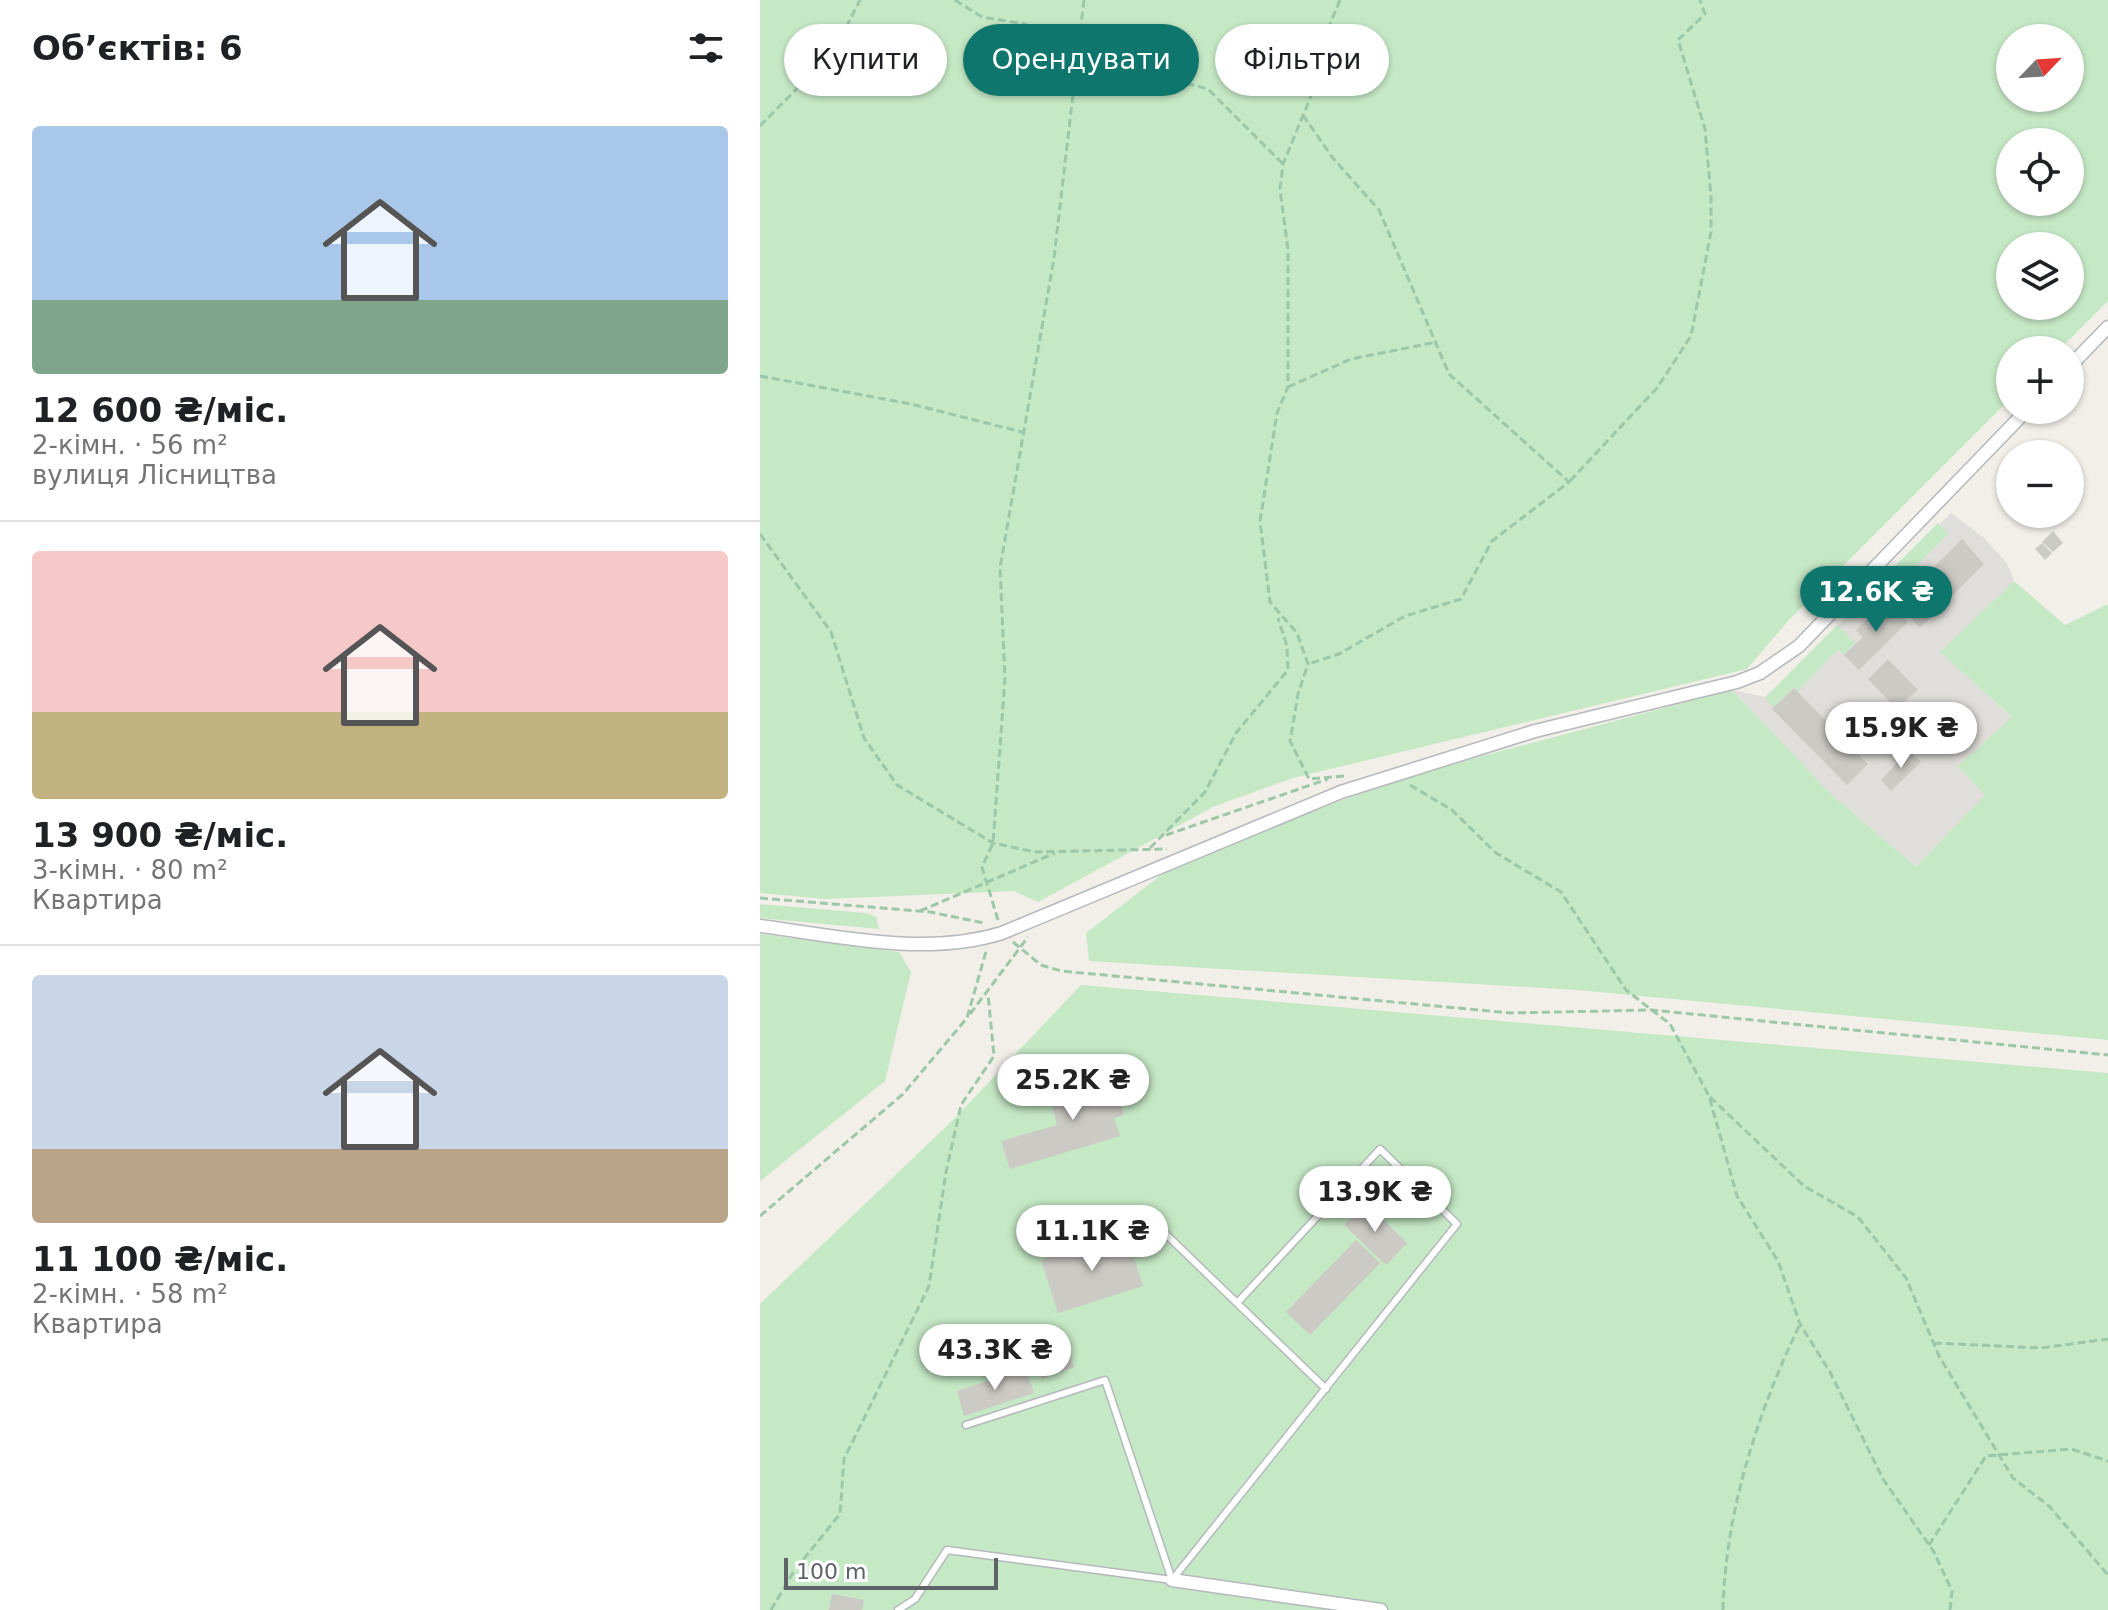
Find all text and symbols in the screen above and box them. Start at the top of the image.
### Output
chip: Купити [784,24,947,96]
chip: Орендувати [963,24,1199,96]
chip: Фільтри [1215,24,1389,96]
north arrow [1996,24,2084,112]
map controls [1996,24,2084,528]
icon: filters [684,26,728,70]
text: Об’єктів: 6 [32,28,243,68]
button: locate [1996,128,2084,216]
icon: home [308,178,452,322]
button: layers [1996,232,2084,320]
button: + [1996,336,2084,424]
text: 12 600 ₴/міс. [32,390,288,430]
text: 2-кімн. · 56 m² [32,430,228,460]
button: − [1996,440,2084,528]
text: вулиця Лісництва [32,460,277,490]
pin: 12.6K ₴ [1802,566,1950,634]
text: 12.6K ₴ [1818,577,1934,607]
icon: home [308,603,452,747]
pin: 15.9K ₴ [1827,702,1975,770]
text: 15.9K ₴ [1843,713,1959,743]
text: 13 900 ₴/міс. [32,815,288,855]
text: 3-кімн. · 80 m² [32,855,228,885]
text: Квартира [32,885,163,915]
icon: home [308,1027,452,1171]
pin: 25.2K ₴ [999,1054,1147,1122]
text: 25.2K ₴ [1015,1065,1131,1095]
pin: 13.9K ₴ [1301,1166,1449,1234]
text: 13.9K ₴ [1317,1177,1433,1207]
pin: 11.1K ₴ [1018,1205,1166,1273]
text: 11.1K ₴ [1034,1216,1150,1246]
text: 11 100 ₴/міс. [32,1239,288,1279]
text: 2-кімн. · 58 m² [32,1279,228,1309]
text: Квартира [32,1309,163,1339]
pin: 43.3K ₴ [921,1324,1069,1392]
text: 43.3K ₴ [937,1335,1053,1365]
scale bar [784,1554,998,1590]
text: 100 m [796,1559,866,1584]

